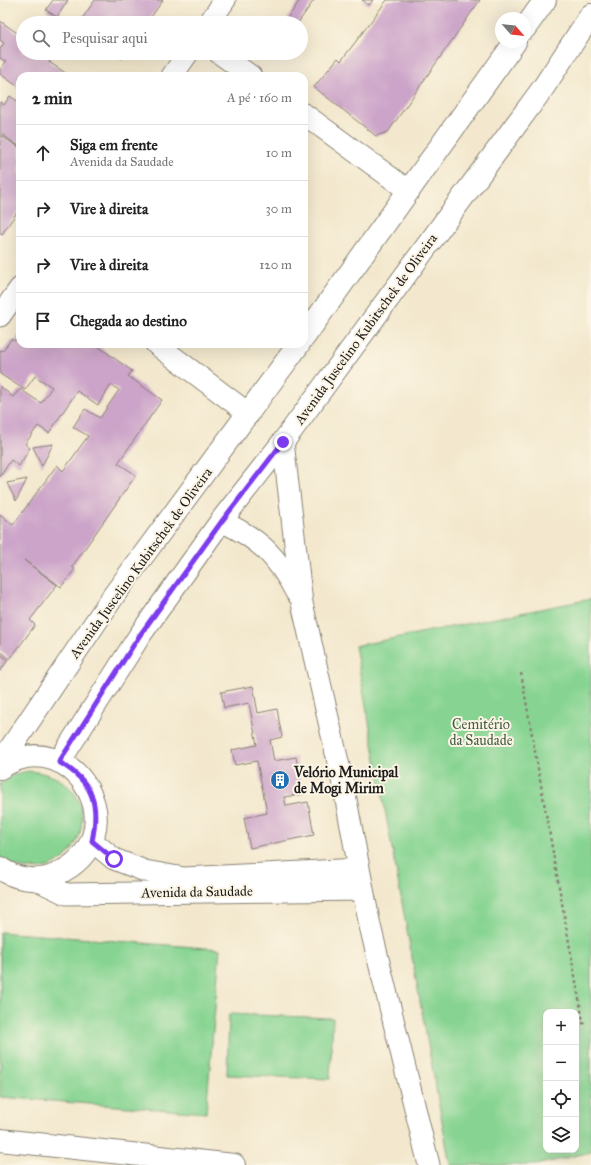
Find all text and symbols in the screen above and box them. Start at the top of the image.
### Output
north arrow [495,12,531,48]
search box [16,16,308,60]
icon: search [30,27,52,49]
text: Pesquisar aqui [62,29,148,47]
text: 2 min [32,88,72,109]
text: A pé · 160 m [227,90,292,106]
text: Siga em frente [70,136,158,154]
icon: ahead [32,142,54,164]
text: 10 m [266,145,292,161]
text: Avenida da Saudade [70,154,174,170]
icon: right [32,198,54,220]
text: Vire à direita [70,200,148,218]
text: 30 m [266,201,292,217]
street label: Avenida Juscelino Kubitschek de Oliveira [290,230,442,429]
icon: right [32,254,54,276]
text: Vire à direita [70,256,148,274]
text: 120 m [259,257,292,273]
icon: arrive [32,310,54,332]
text: Chegada ao destino [70,312,187,330]
route end [274,433,292,451]
street label: Avenida Juscelino Kubitschek de Oliveira [65,464,217,663]
park label: Cemitério da Saudade [449,716,513,749]
place label: Velório Municipal de Mogi Mirim [293,764,399,798]
building icon: Velório Municipal de Mogi Mirim [269,769,291,791]
route start [105,850,123,868]
street label: Avenida da Saudade [140,883,253,901]
map controls [543,1009,579,1153]
button: + [543,1009,579,1045]
button: − [543,1045,579,1081]
button: locate [543,1081,579,1117]
button: layers [543,1117,579,1153]

